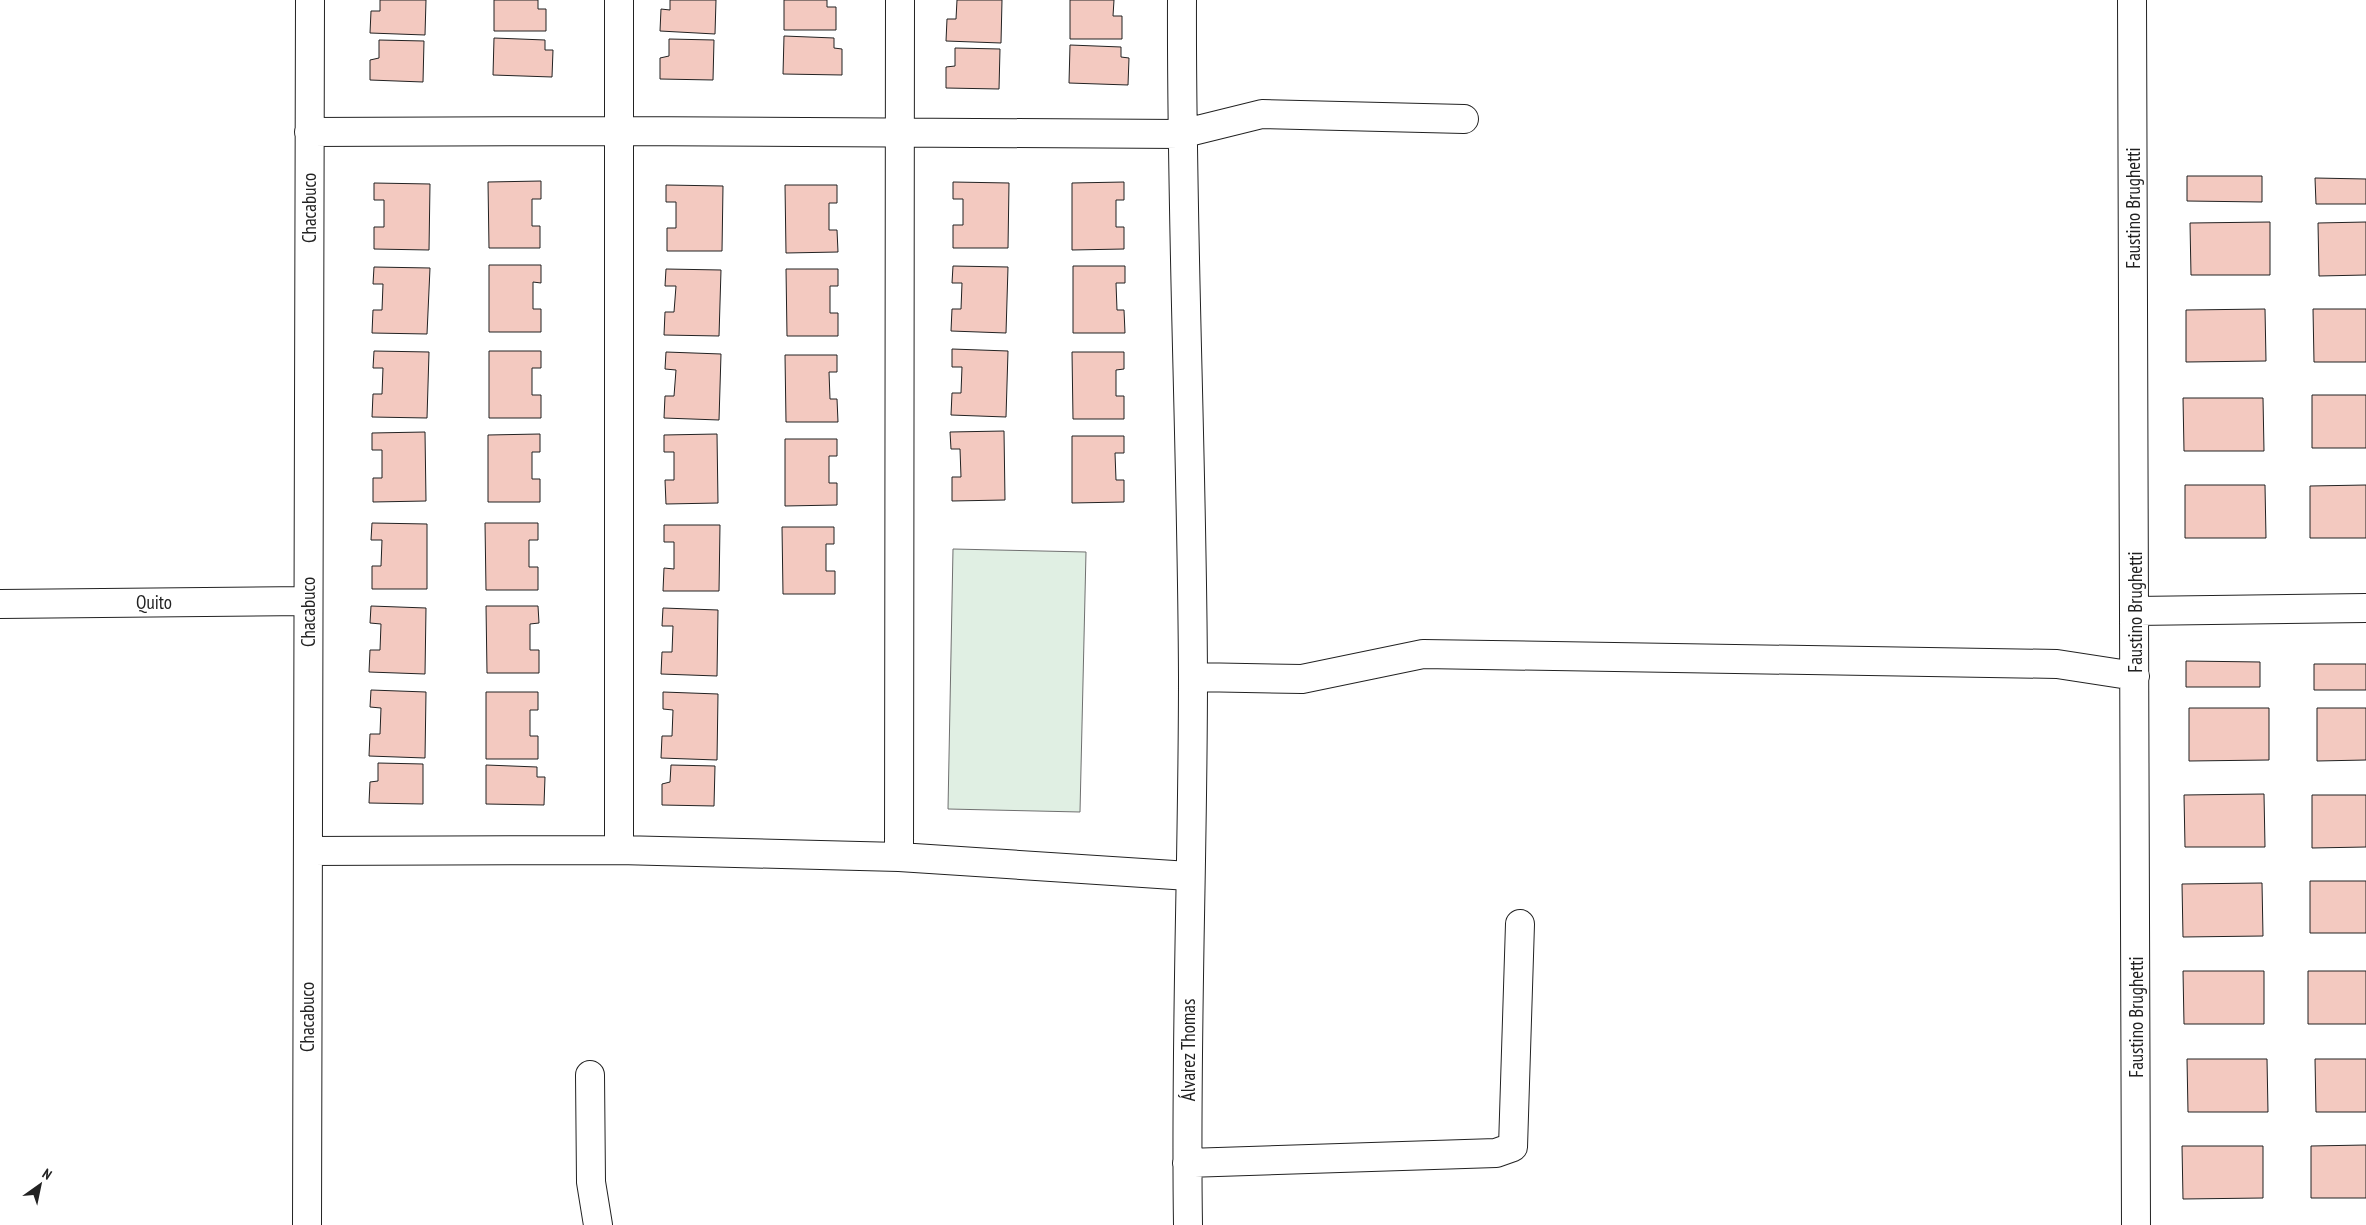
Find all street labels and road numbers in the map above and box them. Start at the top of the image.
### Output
street label: Faustino Brughetti [2121,147,2145,269]
street label: Chacabuco [297,173,321,243]
street label: Faustino Brughetti [2123,551,2147,673]
street label: Chacabuco [296,577,320,647]
street label: Quito [136,590,172,614]
street label: Faustino Brughetti [2124,956,2148,1078]
street label: Chacabuco [295,982,319,1052]
street label: Álvarez Thomas [1176,999,1200,1101]

